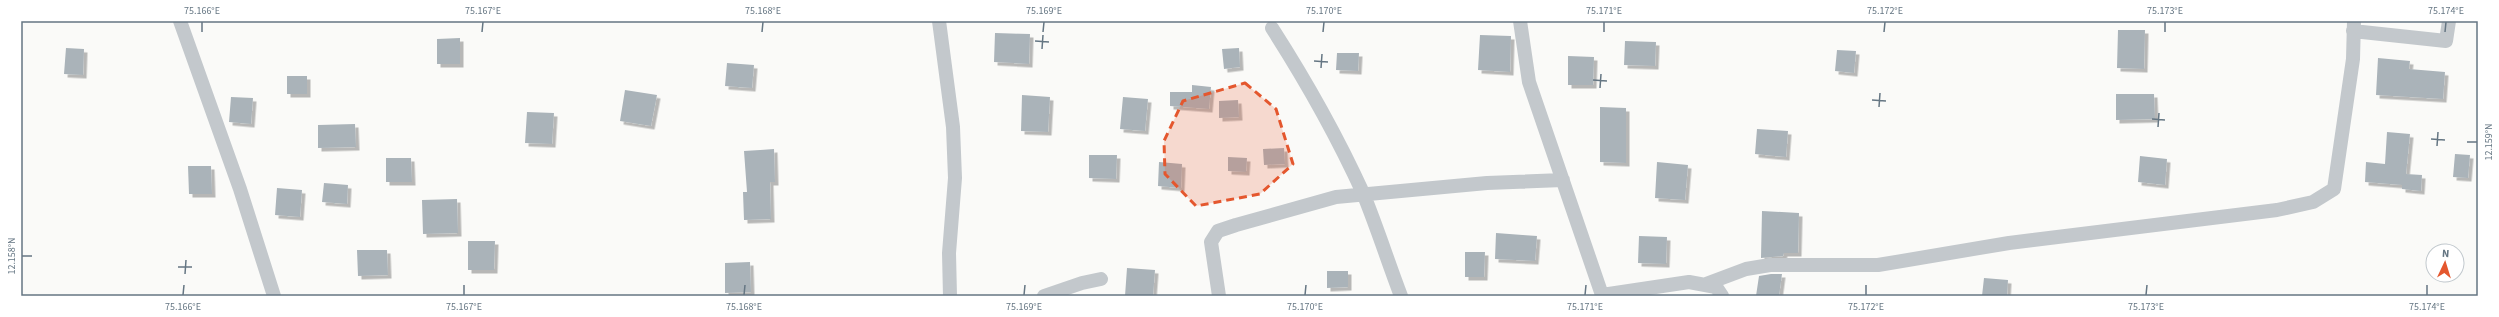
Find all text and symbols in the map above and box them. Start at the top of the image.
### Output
text: 75.166°E [184,4,220,18]
text: 75.167°E [465,4,501,18]
text: 75.168°E [745,4,781,18]
text: 75.169°E [1026,4,1062,18]
text: 75.170°E [1306,4,1342,18]
text: 75.171°E [1586,4,1622,18]
text: 75.172°E [1867,4,1903,18]
text: 75.173°E [2147,4,2183,18]
text: 75.174°E [2428,4,2464,18]
text: 12.159°N [2482,123,2496,161]
text: 12.158°N [5,237,19,275]
north arrow [2425,243,2465,283]
text: N [2441,246,2450,261]
text: 75.166°E [165,300,201,314]
text: 75.167°E [446,300,482,314]
text: 75.168°E [726,300,762,314]
text: 75.169°E [1006,300,1042,314]
text: 75.170°E [1287,300,1323,314]
text: 75.171°E [1567,300,1603,314]
text: 75.172°E [1848,300,1884,314]
text: 75.173°E [2128,300,2164,314]
text: 75.174°E [2409,300,2445,314]

